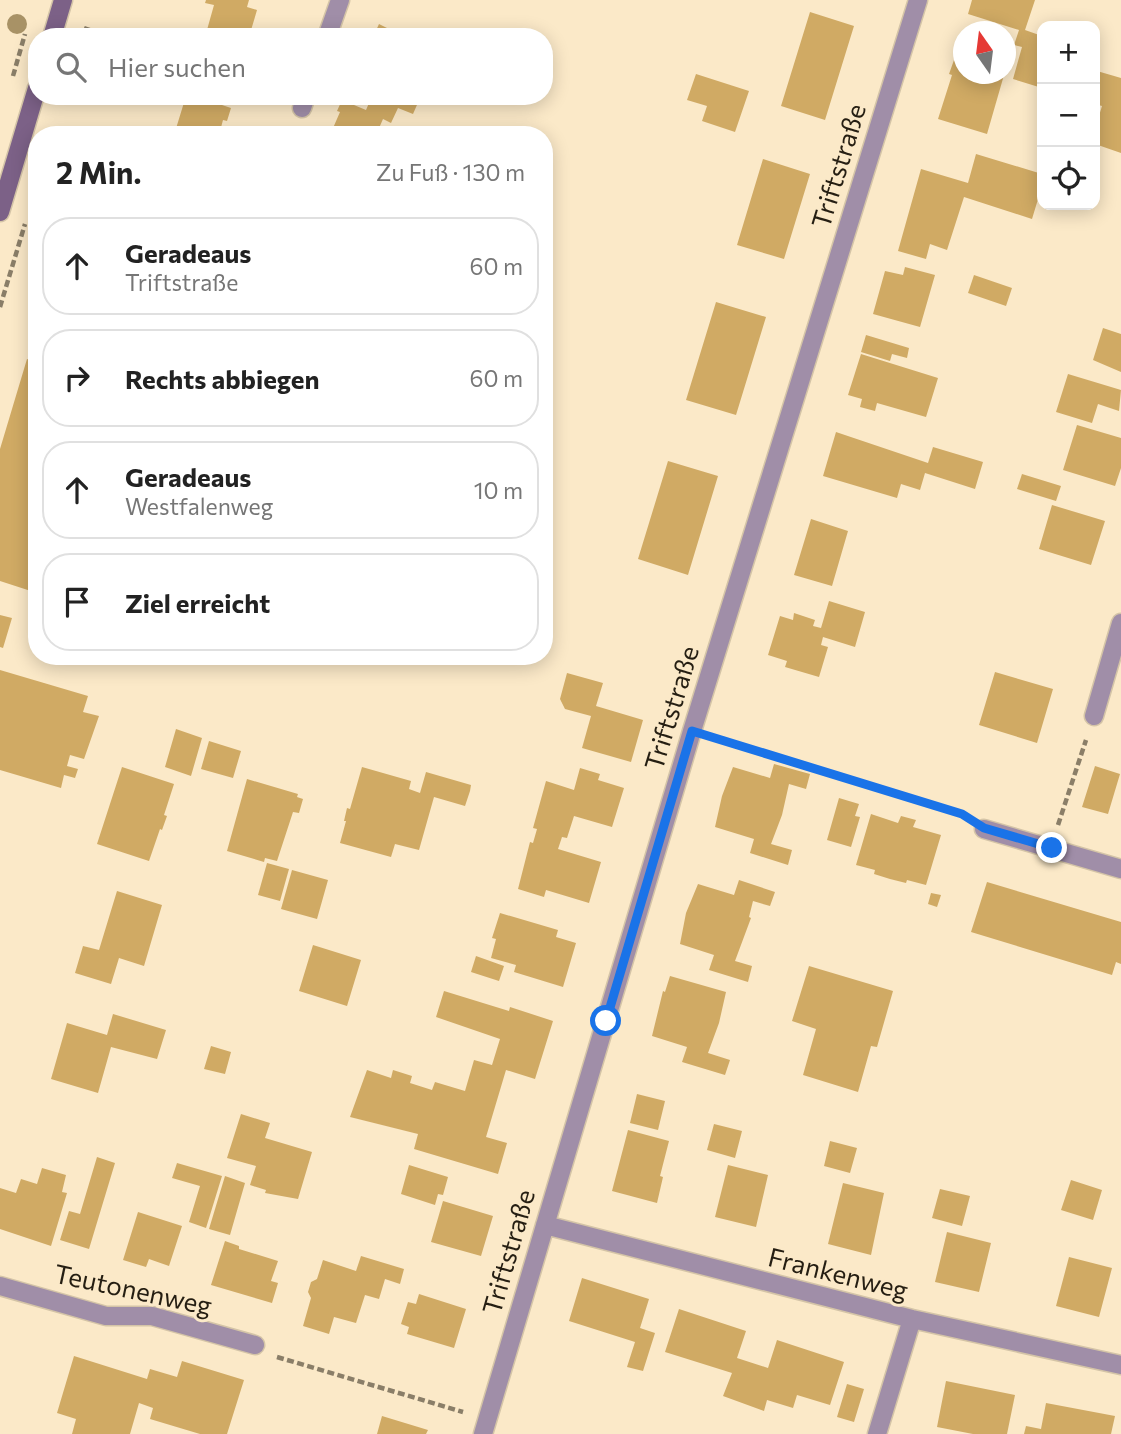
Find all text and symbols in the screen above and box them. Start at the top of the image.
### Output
north arrow [953,21,1016,84]
map controls [1037,21,1100,210]
button: + [1037,21,1100,84]
search box [28,28,553,105]
icon: search [52,48,90,86]
text: Hier suchen [108,51,246,82]
button: − [1037,84,1100,147]
street label: Triftstraße [804,100,871,231]
button: locate [1037,147,1100,210]
text: 2 Min. [56,153,141,190]
text: Zu Fuß · 130 m [376,158,525,186]
text: Geradeaus [125,237,251,268]
icon: ahead [58,247,96,285]
text: 60 m [470,252,523,280]
text: Triftstraße [125,268,238,296]
icon: right [58,359,96,397]
text: Rechts abbiegen [125,363,320,394]
text: 60 m [470,364,523,392]
text: Geradeaus [125,461,251,492]
icon: ahead [58,471,96,509]
text: 10 m [474,476,523,504]
text: Westfalenweg [125,492,273,520]
icon: arrive [58,583,96,621]
text: Ziel erreicht [125,587,270,618]
street label: Triftstraße [637,642,704,773]
route end [1036,832,1067,863]
route start [590,1005,621,1036]
street label: Triftstraße [475,1186,540,1317]
street label: Frankenweg [765,1240,912,1305]
street label: Teutonenweg [52,1257,215,1320]

